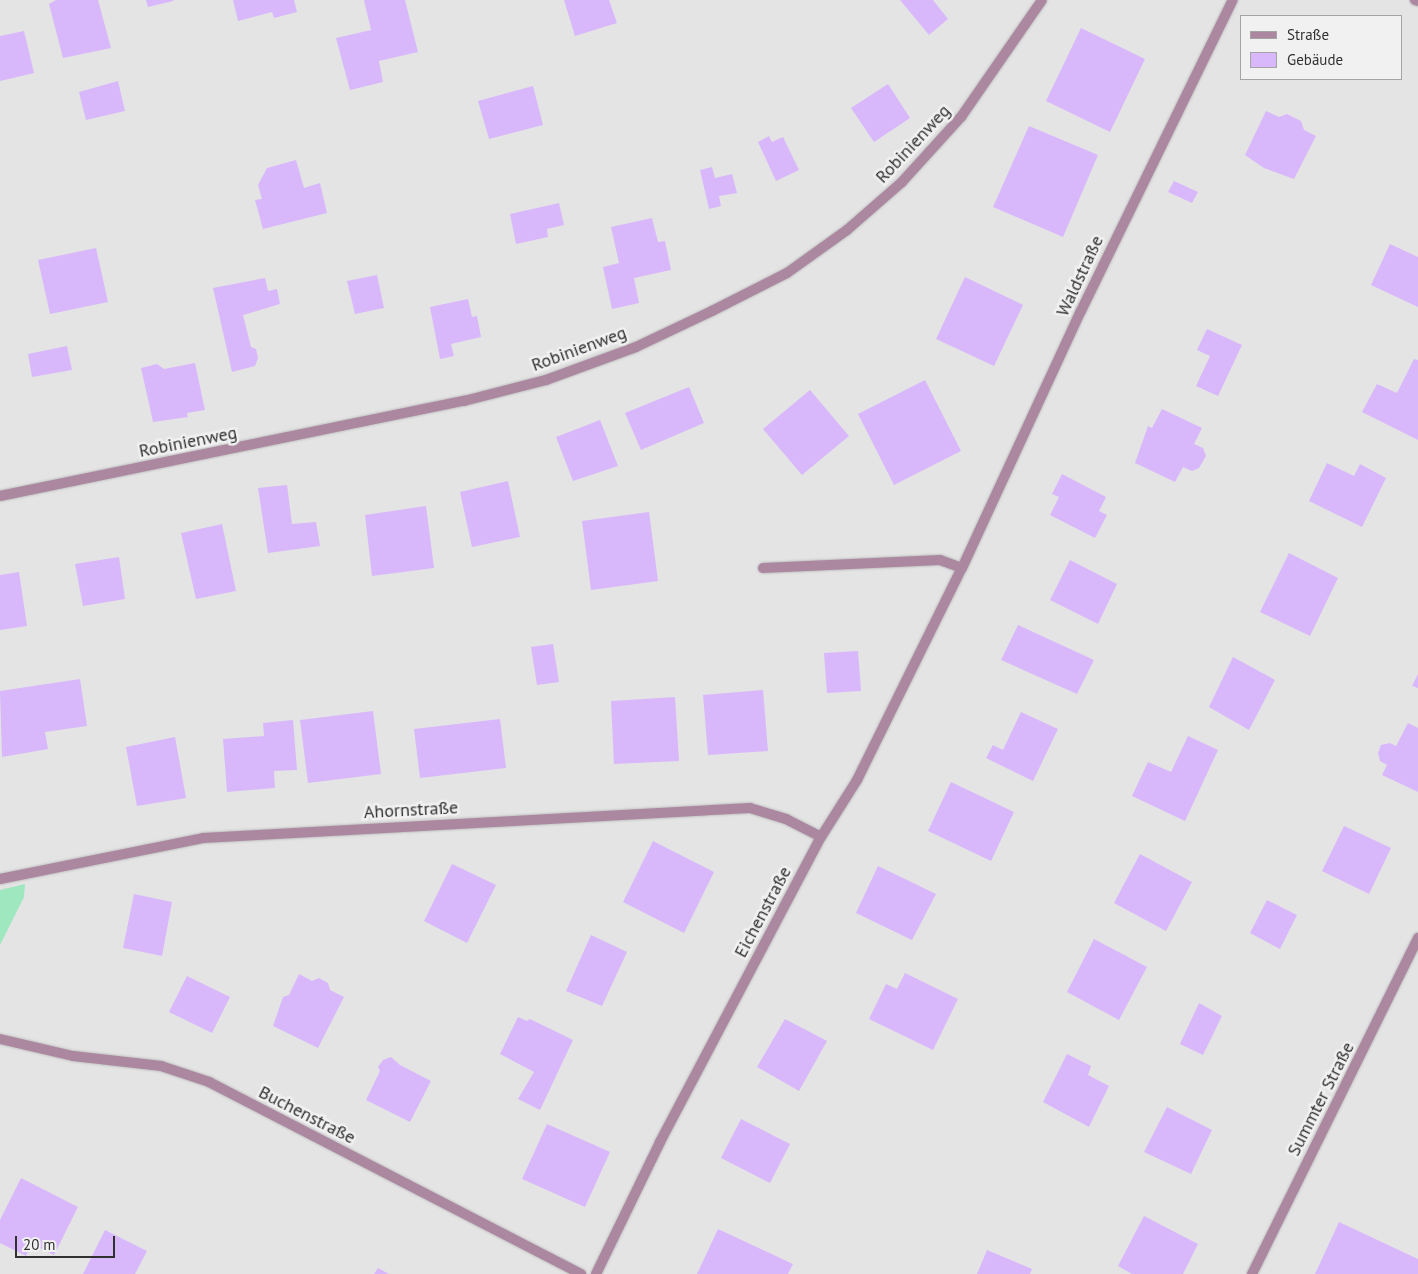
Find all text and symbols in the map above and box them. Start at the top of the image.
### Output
legend [1240,15,1403,80]
text: Straße [1287,25,1329,44]
text: Gebäude [1287,50,1343,69]
street label: Robinienweg [871,100,955,188]
street label: Waldstraße [1052,232,1108,320]
street label: Robinienweg [529,322,629,376]
street label: Robinienweg [137,422,239,462]
street label: Ahornstraße [363,797,459,823]
street label: Eichenstraße [730,863,796,961]
street label: Summter Straße [1283,1038,1359,1160]
street label: Buchenstraße [255,1081,359,1149]
scale bar [18,1226,118,1258]
text: 20 m [23,1235,56,1254]

